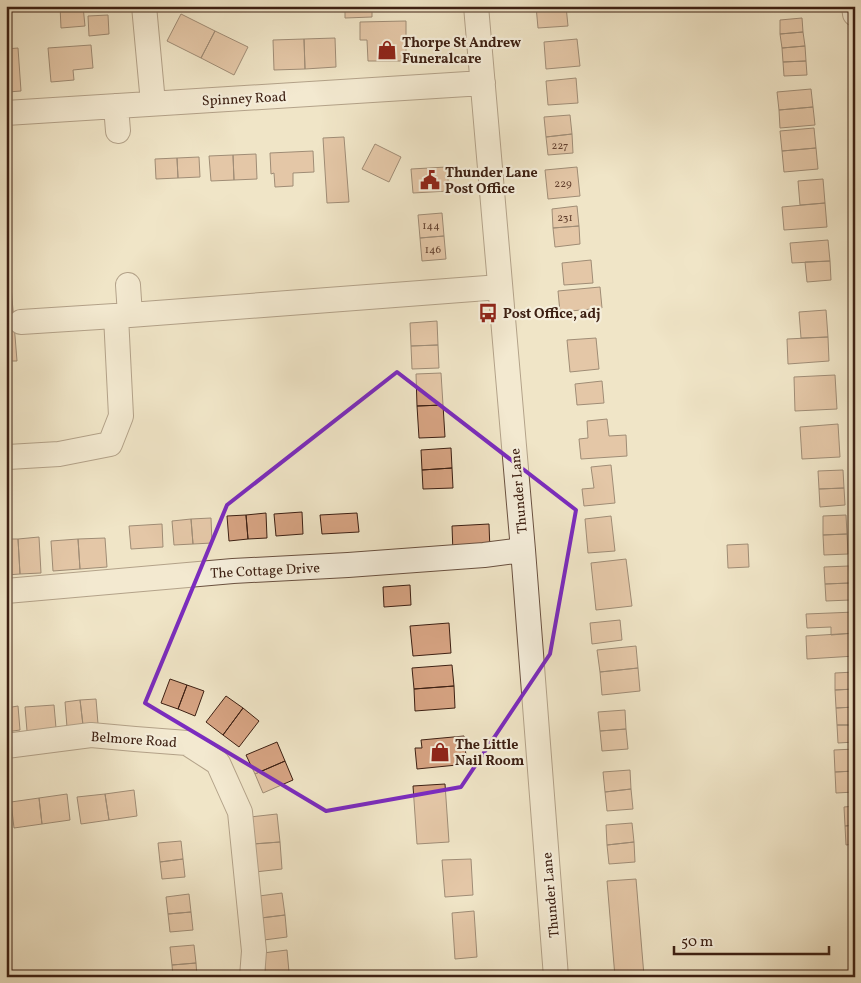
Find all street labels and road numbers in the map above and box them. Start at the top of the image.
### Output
street label: Spinney Road [201,88,287,111]
street label: Thunder Lane [506,447,533,534]
street label: The Cottage Drive [210,559,321,584]
street label: Belmore Road [90,728,178,753]
street label: Thunder Lane [538,851,565,938]

